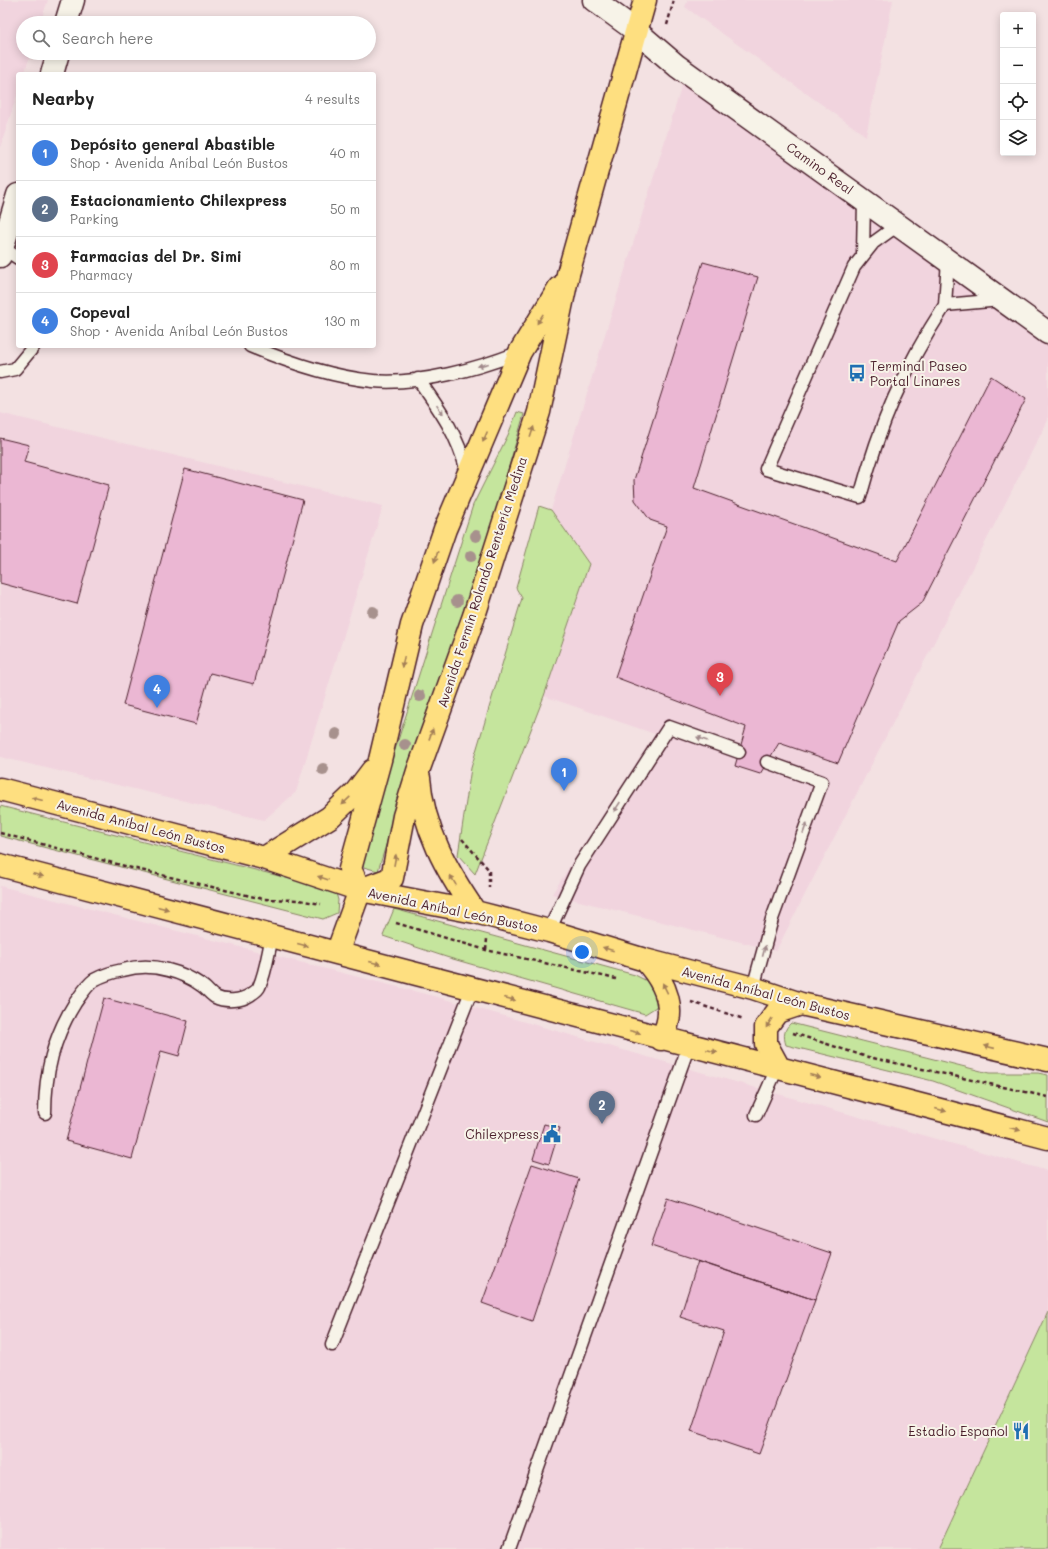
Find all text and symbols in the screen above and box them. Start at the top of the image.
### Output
map controls [1000,12,1036,156]
button: + [1000,12,1036,48]
search box [16,16,376,60]
icon: search [30,27,52,49]
text: Search here [62,28,153,48]
button: − [1000,48,1036,84]
button: locate [1000,84,1036,120]
text: Nearby [32,87,94,109]
text: 4 results [305,90,360,107]
button: layers [1000,120,1036,156]
text: Depósito general Abastible [70,134,275,154]
street label: Camino Real [784,138,857,198]
text: 1 [42,144,48,161]
text: 40 m [330,144,360,161]
text: Shop · Avenida Aníbal León Bustos [70,154,288,171]
text: Estacionamiento Chilexpress [70,190,287,210]
text: 2 [41,200,49,217]
text: 50 m [330,200,360,217]
text: Parking [70,210,118,227]
text: Farmacias del Dr. Simi [70,246,242,266]
text: 3 [41,256,49,273]
text: 80 m [330,256,360,273]
text: Pharmacy [70,266,133,283]
text: Copeval [70,302,130,322]
text: 4 [41,312,49,329]
text: 130 m [324,312,360,329]
one-way arrow [536,314,544,324]
text: Shop · Avenida Aníbal León Bustos [70,322,288,339]
place label: Terminal Paseo Portal Linares [870,357,967,389]
one-way arrow [477,363,489,369]
bus stop icon: Terminal Paseo Portal Linares [847,363,867,383]
one-way arrow [436,405,444,416]
one-way arrow [529,426,535,438]
one-way arrow [481,431,487,443]
street label: Avenida Fermín Rolando Rentería Medina [433,454,530,709]
one-way arrow [432,551,438,563]
one-way arrow [400,657,406,669]
pin: 3 [707,663,733,696]
pin: 4 [144,675,170,708]
one-way arrow [429,728,435,740]
one-way arrow [696,735,708,741]
pin: 1 [551,758,577,791]
one-way arrow [31,795,43,801]
street label: Avenida Aníbal León Bustos [55,795,227,856]
one-way arrow [341,796,351,806]
one-way arrow [614,801,621,812]
one-way arrow [803,821,809,833]
one-way arrow [393,854,399,866]
one-way arrow [32,872,44,878]
one-way arrow [317,875,329,881]
one-way arrow [449,875,457,885]
street label: Avenida Aníbal León Bustos [366,883,540,936]
one-way arrow [158,905,170,911]
one-way arrow [296,942,309,948]
your location [572,942,592,962]
one-way arrow [761,944,767,957]
one-way arrow [602,946,614,952]
one-way arrow [369,960,381,966]
street label: Avenida Aníbal León Bustos [680,962,852,1023]
one-way arrow [662,983,668,994]
one-way arrow [504,996,516,1002]
one-way arrow [766,1017,773,1029]
one-way arrow [630,1029,642,1035]
one-way arrow [983,1044,996,1050]
one-way arrow [707,1048,719,1054]
one-way arrow [809,1073,821,1079]
pin: 2 [589,1091,615,1124]
one-way arrow [935,1107,947,1113]
public building icon: Chilexpress [542,1124,562,1144]
place label: Chilexpress [465,1125,539,1142]
one-way arrow [1009,1126,1021,1132]
restaurant icon: Estadio Español [1011,1421,1031,1441]
place label: Estadio Español [908,1422,1008,1439]

